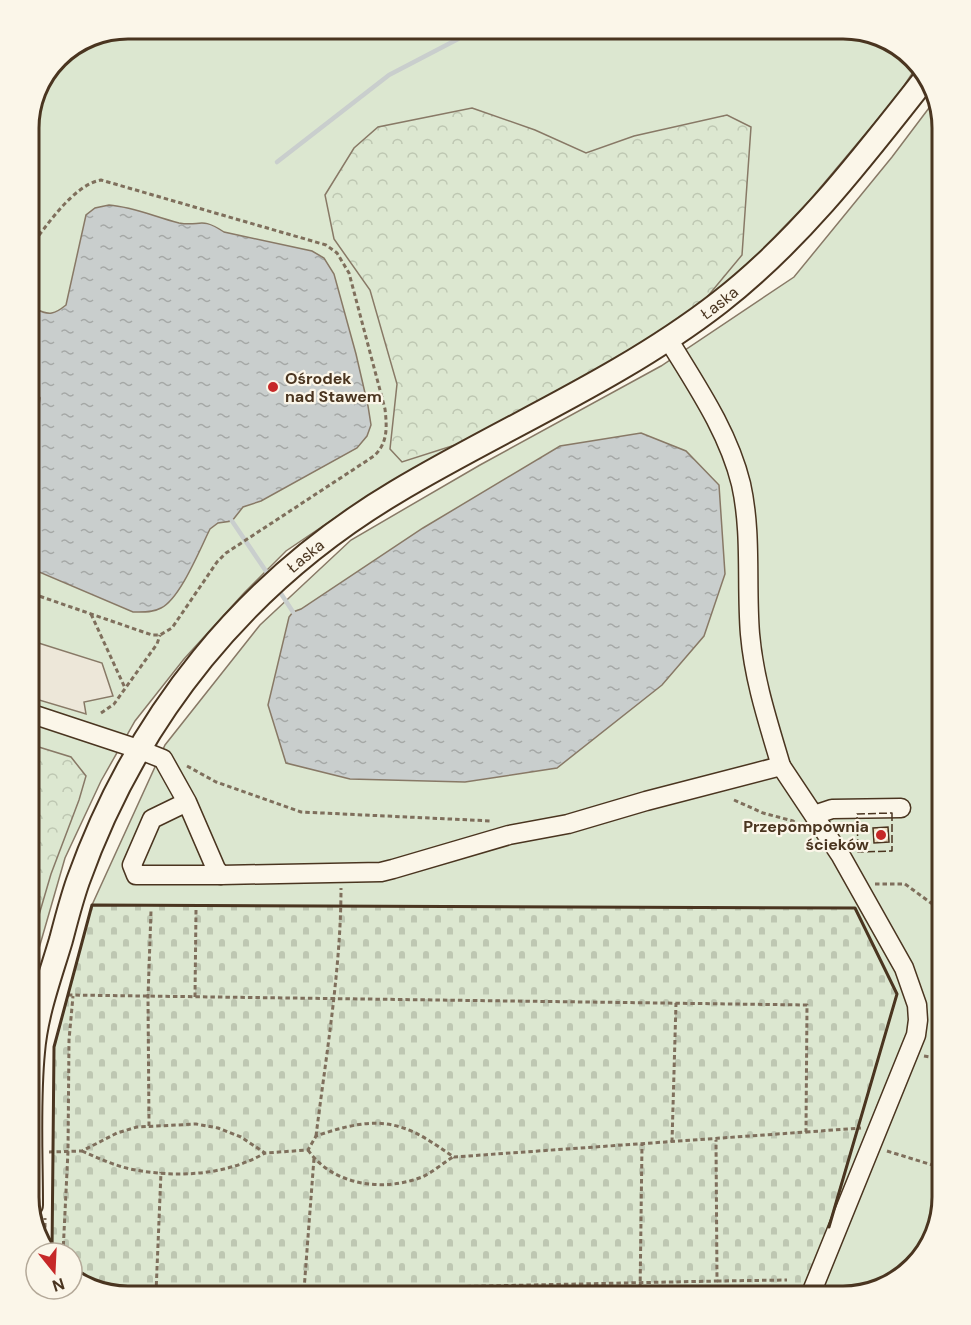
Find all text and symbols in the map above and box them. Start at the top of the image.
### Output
street label: Łaska [696,281,742,324]
place label: Ośrodek nad Stawem [285,368,382,407]
marker: Ośrodek nad Stawem [266,380,280,394]
street label: Łaska [282,534,328,577]
place label: Przepompownia ścieków [743,816,869,855]
marker: Przepompownia ścieków [874,828,888,842]
north arrow [24,1241,84,1301]
text: N [50,1273,67,1297]

